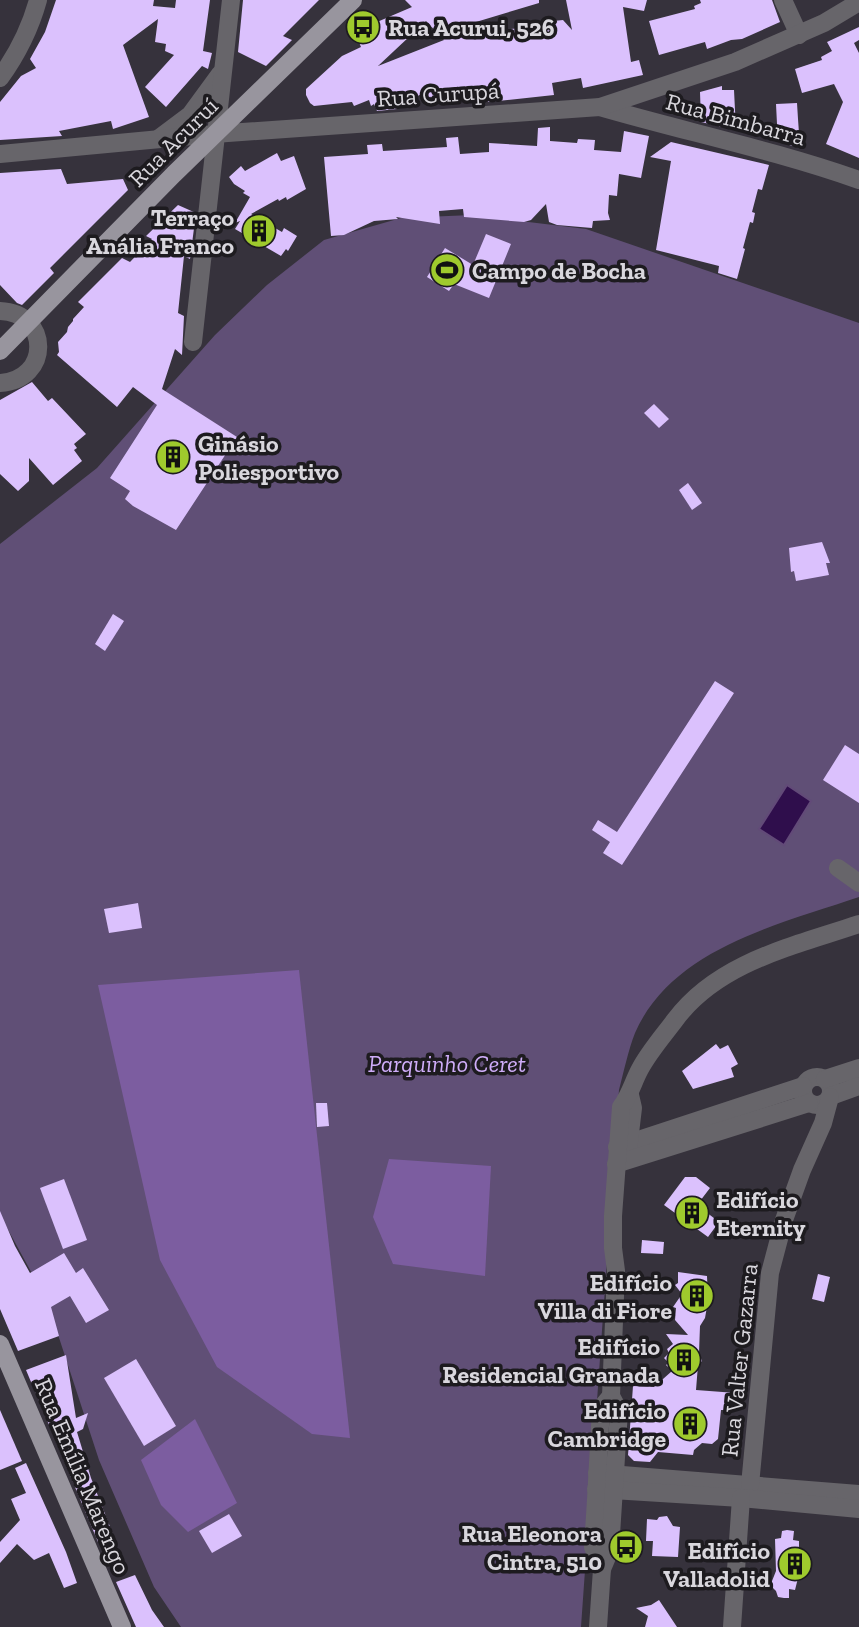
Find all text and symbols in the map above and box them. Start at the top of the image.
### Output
bus stop icon: Rua Acurui, 526 [344,8,382,46]
place label: Rua Acurui, 526 [388,13,555,42]
street label: Rua Curupá [376,75,501,113]
street label: Rua Bimbarra [663,86,809,152]
street label: Rua Acuruí [122,91,224,193]
place label: Terraço Anália Franco [86,203,234,260]
building icon: Terraço Anália Franco [240,212,278,250]
sports icon: Campo de Bocha [428,251,466,289]
place label: Campo de Bocha [472,256,646,285]
place label: Ginásio Poliesportivo [198,429,340,486]
building icon: Ginásio Poliesportivo [154,438,192,476]
park label: Parquinho Ceret [368,1049,526,1078]
place label: Edifício Eternity [716,1185,806,1242]
building icon: Edifício Eternity [673,1194,711,1232]
street label: Rua Valter Gazarra [714,1261,764,1458]
place label: Edifício Villa di Fiore [538,1268,672,1325]
building icon: Edifício Villa di Fiore [678,1277,716,1315]
place label: Edifício Residencial Granada [442,1332,660,1389]
building icon: Edifício Residencial Granada [665,1341,703,1379]
street label: Rua Emília Marengo [29,1374,137,1578]
place label: Edifício Cambridge [547,1396,666,1453]
building icon: Edifício Cambridge [671,1405,709,1443]
place label: Rua Eleonora Cintra, 510 [461,1519,602,1576]
bus stop icon: Rua Eleonora Cintra, 510 [607,1528,645,1566]
place label: Edifício Valladolid [663,1536,770,1593]
building icon: Edifício Valladolid [776,1545,814,1583]

